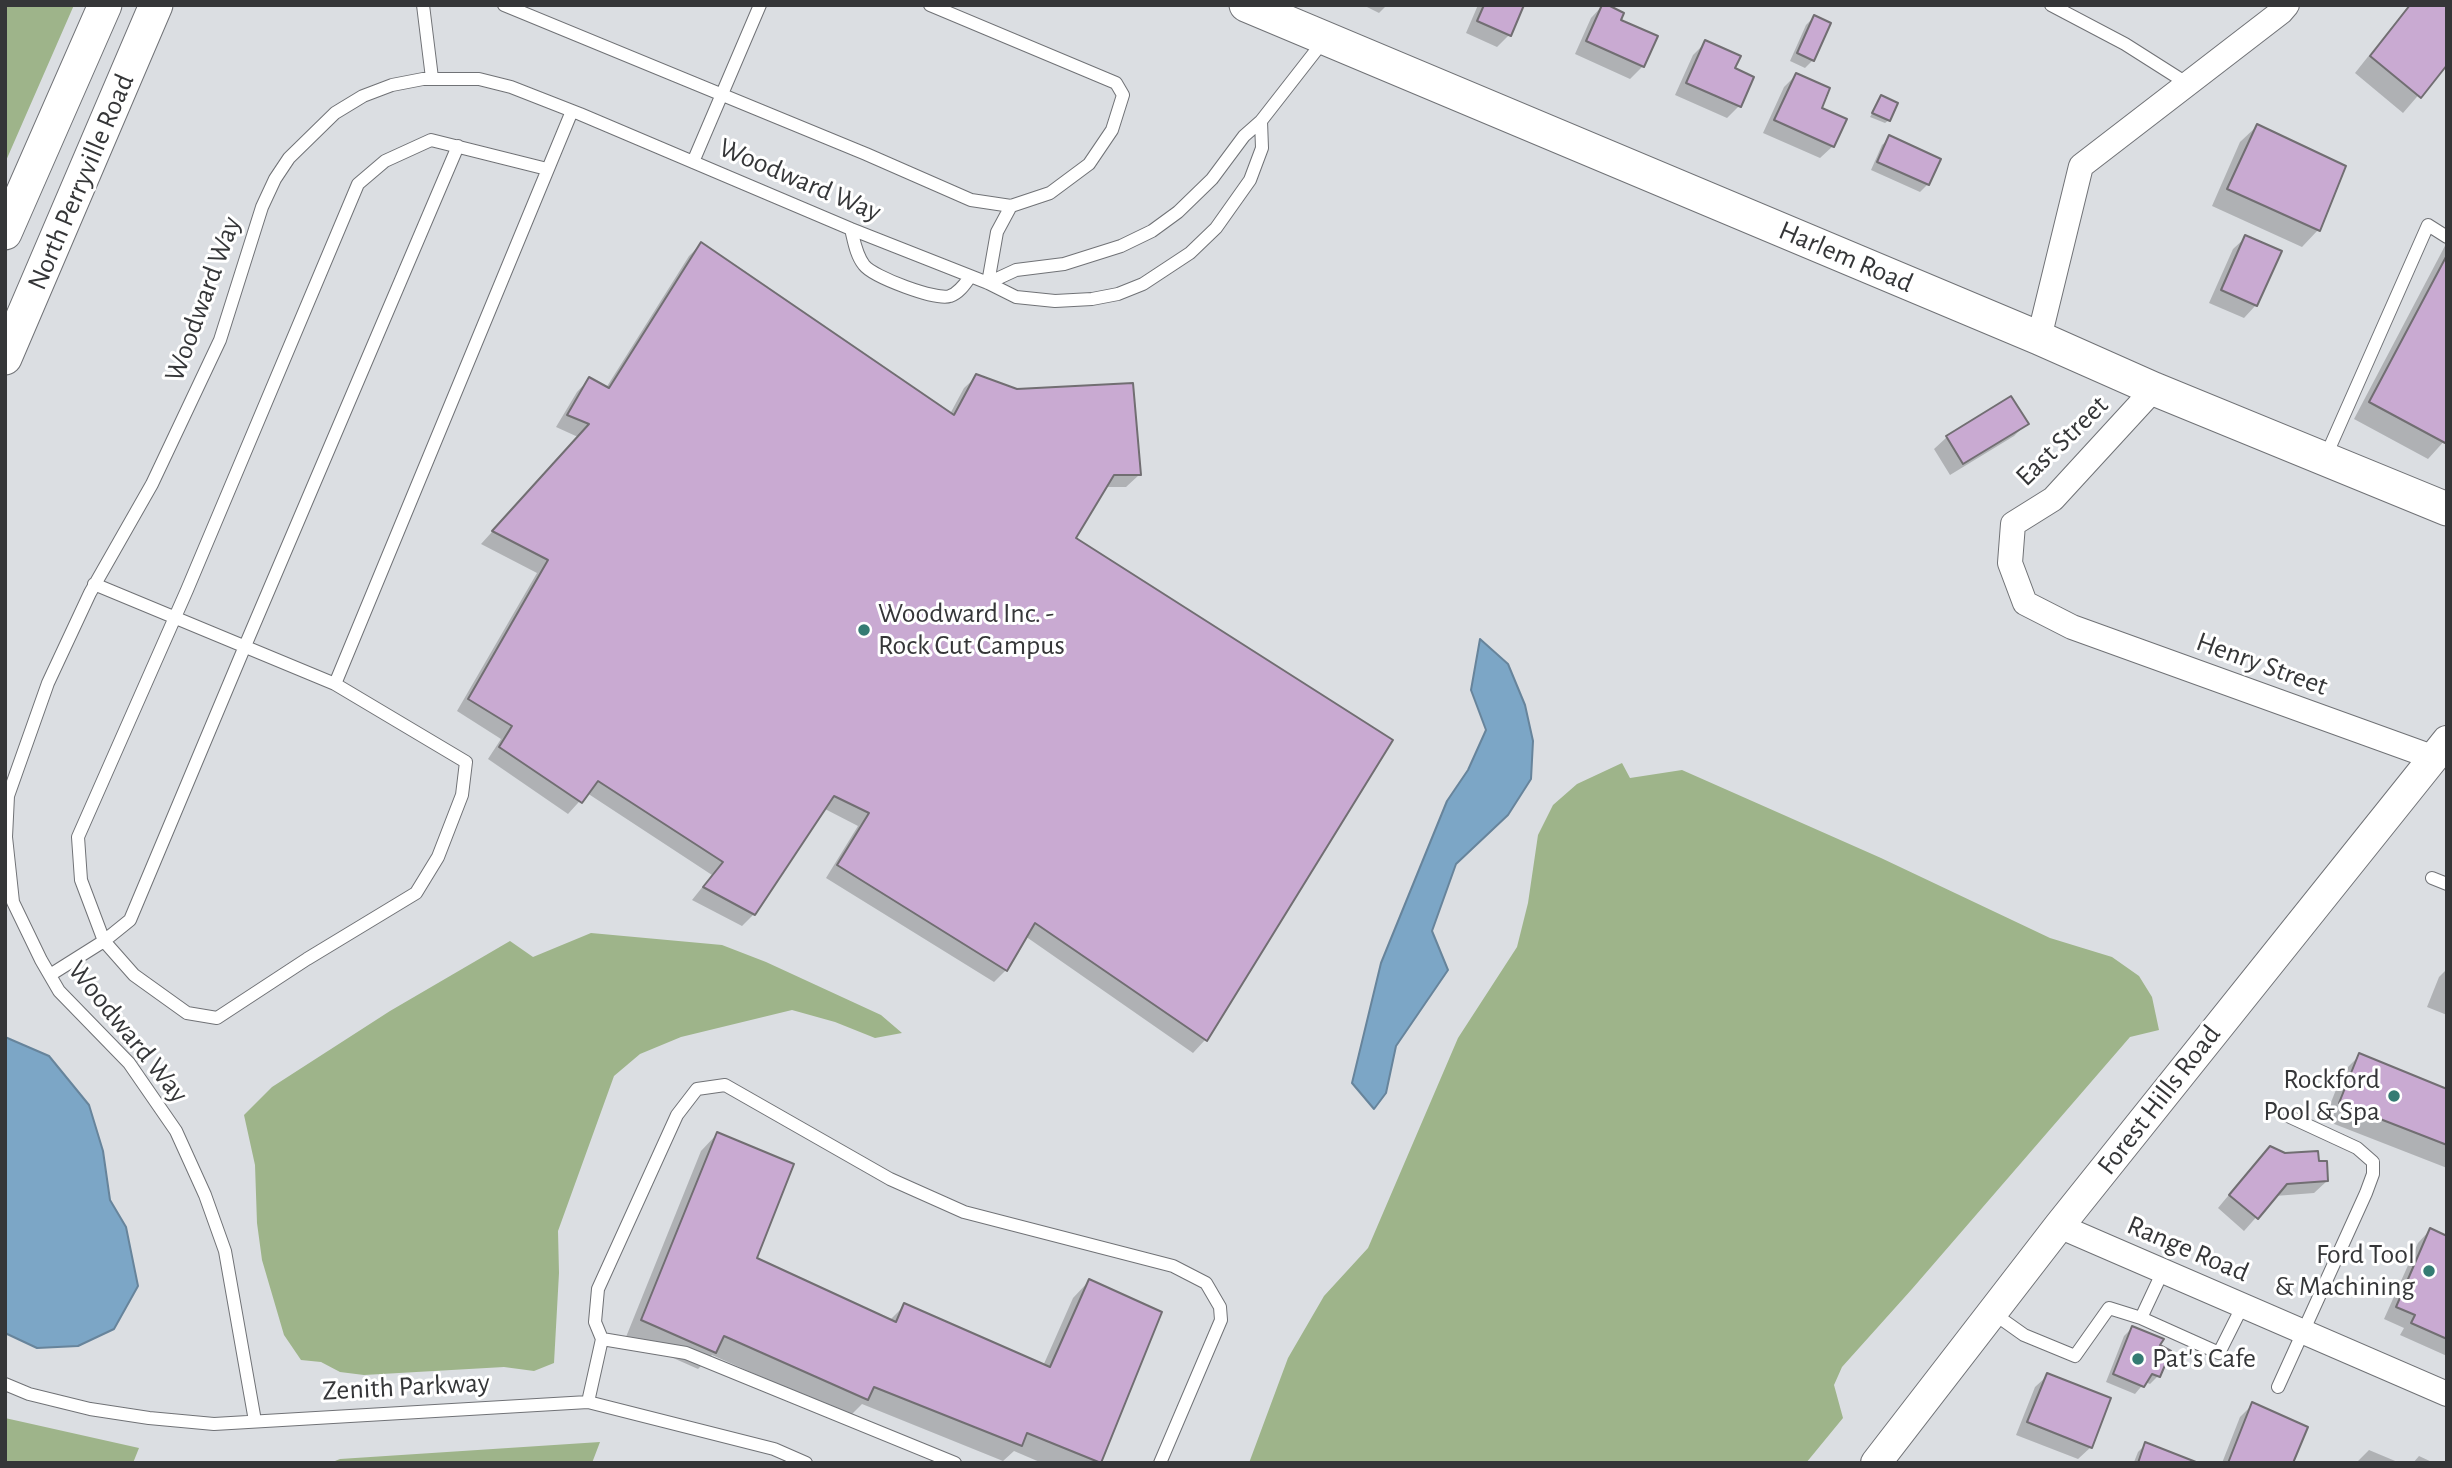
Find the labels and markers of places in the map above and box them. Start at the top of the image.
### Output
place label: Woodward Inc. - Rock Cut Campus [878,597,1065,663]
marker: Woodward Inc. - Rock Cut Campus [856,622,872,638]
place label: Rockford Pool & Spa [2263,1063,2380,1129]
marker: Rockford Pool & Spa [2386,1088,2402,1104]
place label: Ford Tool & Machining [2275,1238,2415,1304]
marker: Ford Tool & Machining [2421,1263,2437,1279]
place label: Pat's Cafe [2152,1342,2256,1376]
marker: Pat's Cafe [2130,1351,2146,1367]

